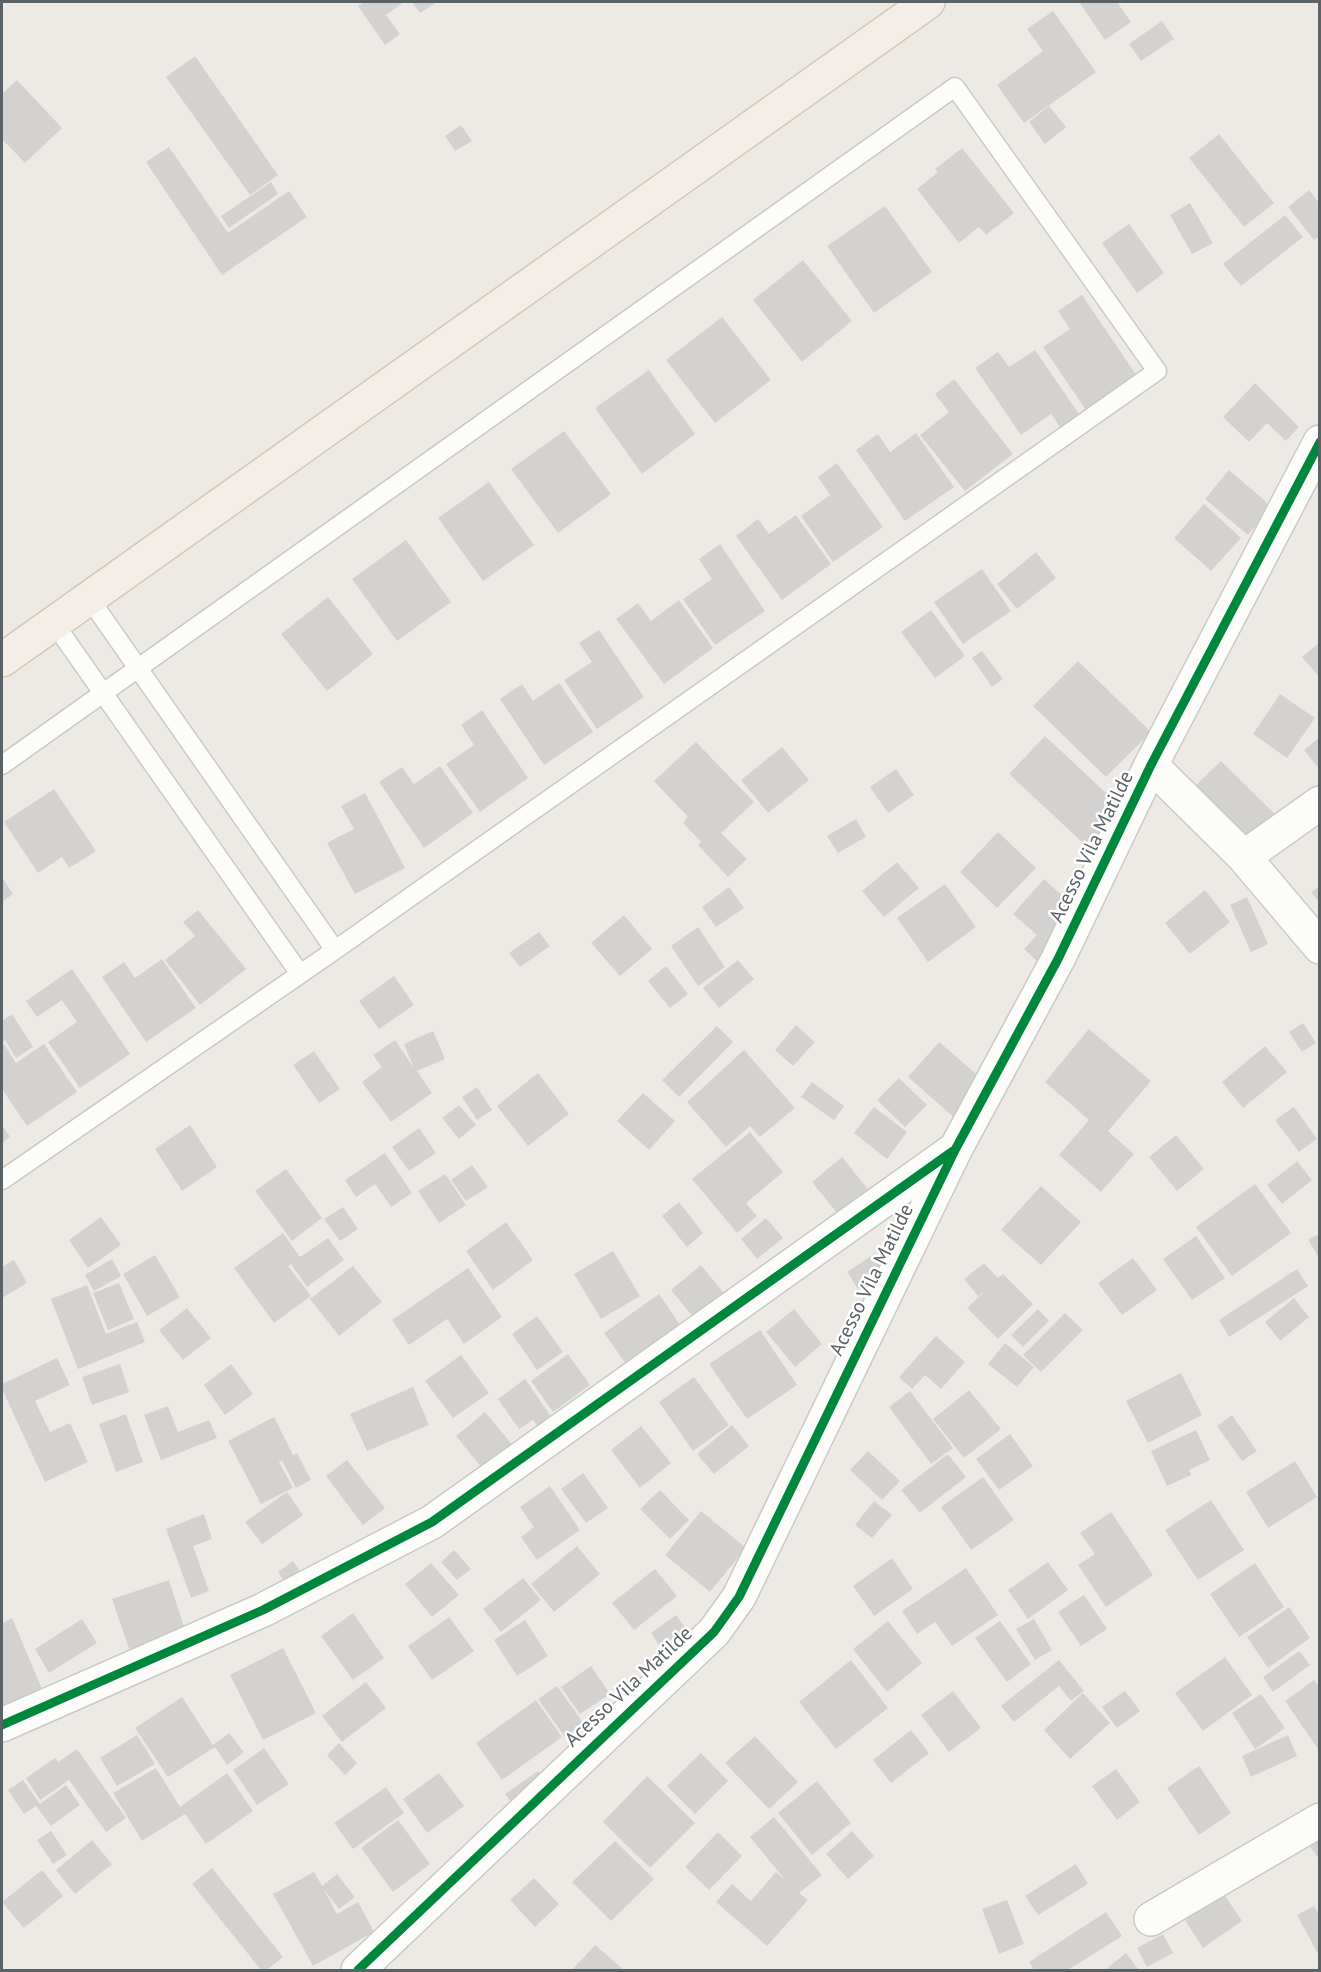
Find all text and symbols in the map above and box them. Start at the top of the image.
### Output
street label: Acesso Vila Matilde [1045,767,1139,927]
street label: Acesso Vila Matilde [825,1200,919,1360]
street label: Acesso Vila Matilde [560,1622,698,1752]

